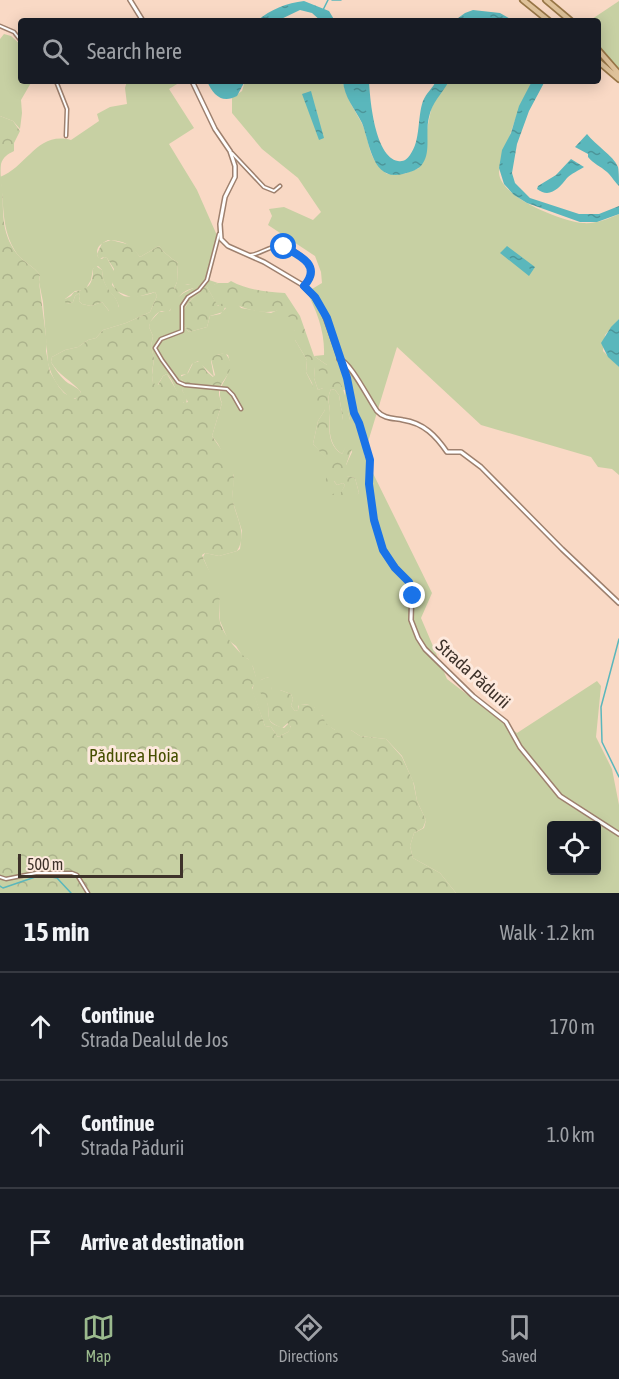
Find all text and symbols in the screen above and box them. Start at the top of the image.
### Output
search box [18,18,601,84]
icon: search [39,35,72,68]
text: Search here [87,38,182,64]
route start [270,233,296,259]
route end [399,582,425,608]
street label: Strada Pădurii [432,635,515,713]
park label: Pădurea Hoia [89,745,179,766]
map controls [547,821,601,875]
button: locate [547,821,601,875]
scale bar [18,851,183,878]
text: 500 m [27,855,63,873]
text: 15 min [24,917,89,947]
text: Walk · 1.2 km [500,921,595,944]
text: Continue [81,1002,155,1028]
icon: ahead [24,1010,57,1043]
text: 170 m [550,1015,595,1038]
text: Strada Dealul de Jos [81,1028,228,1051]
text: Continue [81,1110,155,1136]
icon: ahead [24,1118,57,1151]
text: 1.0 km [547,1123,595,1146]
text: Strada Pădurii [81,1136,184,1159]
icon: arrive [24,1226,57,1259]
text: Arrive at destination [81,1229,244,1255]
tab: Map [82,1311,115,1365]
tab: Directions [278,1311,338,1365]
tab: Saved [502,1311,537,1365]

